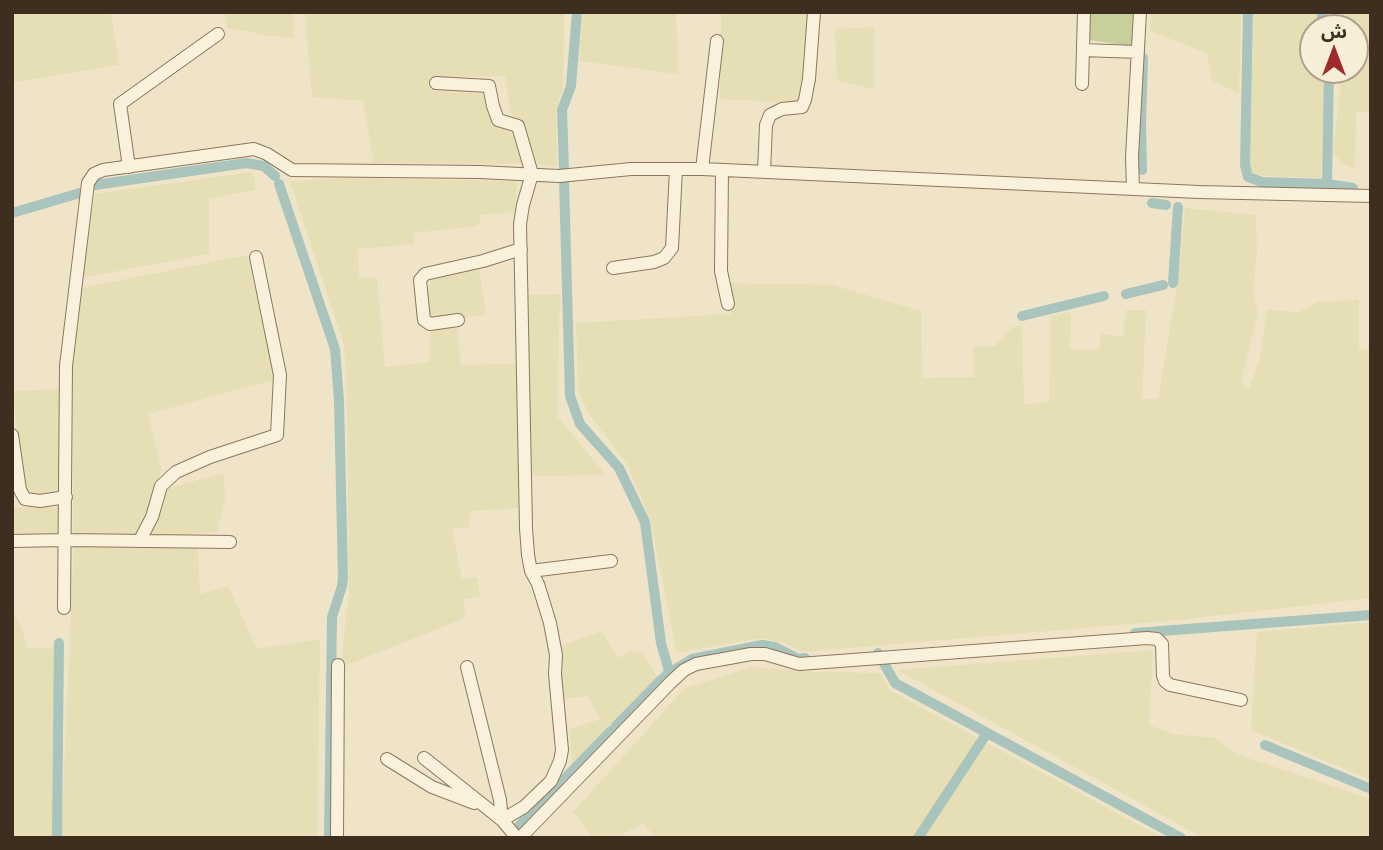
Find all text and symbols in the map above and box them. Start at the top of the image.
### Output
north arrow [1299,14,1369,84]
text: ش [1321,17,1347,43]

